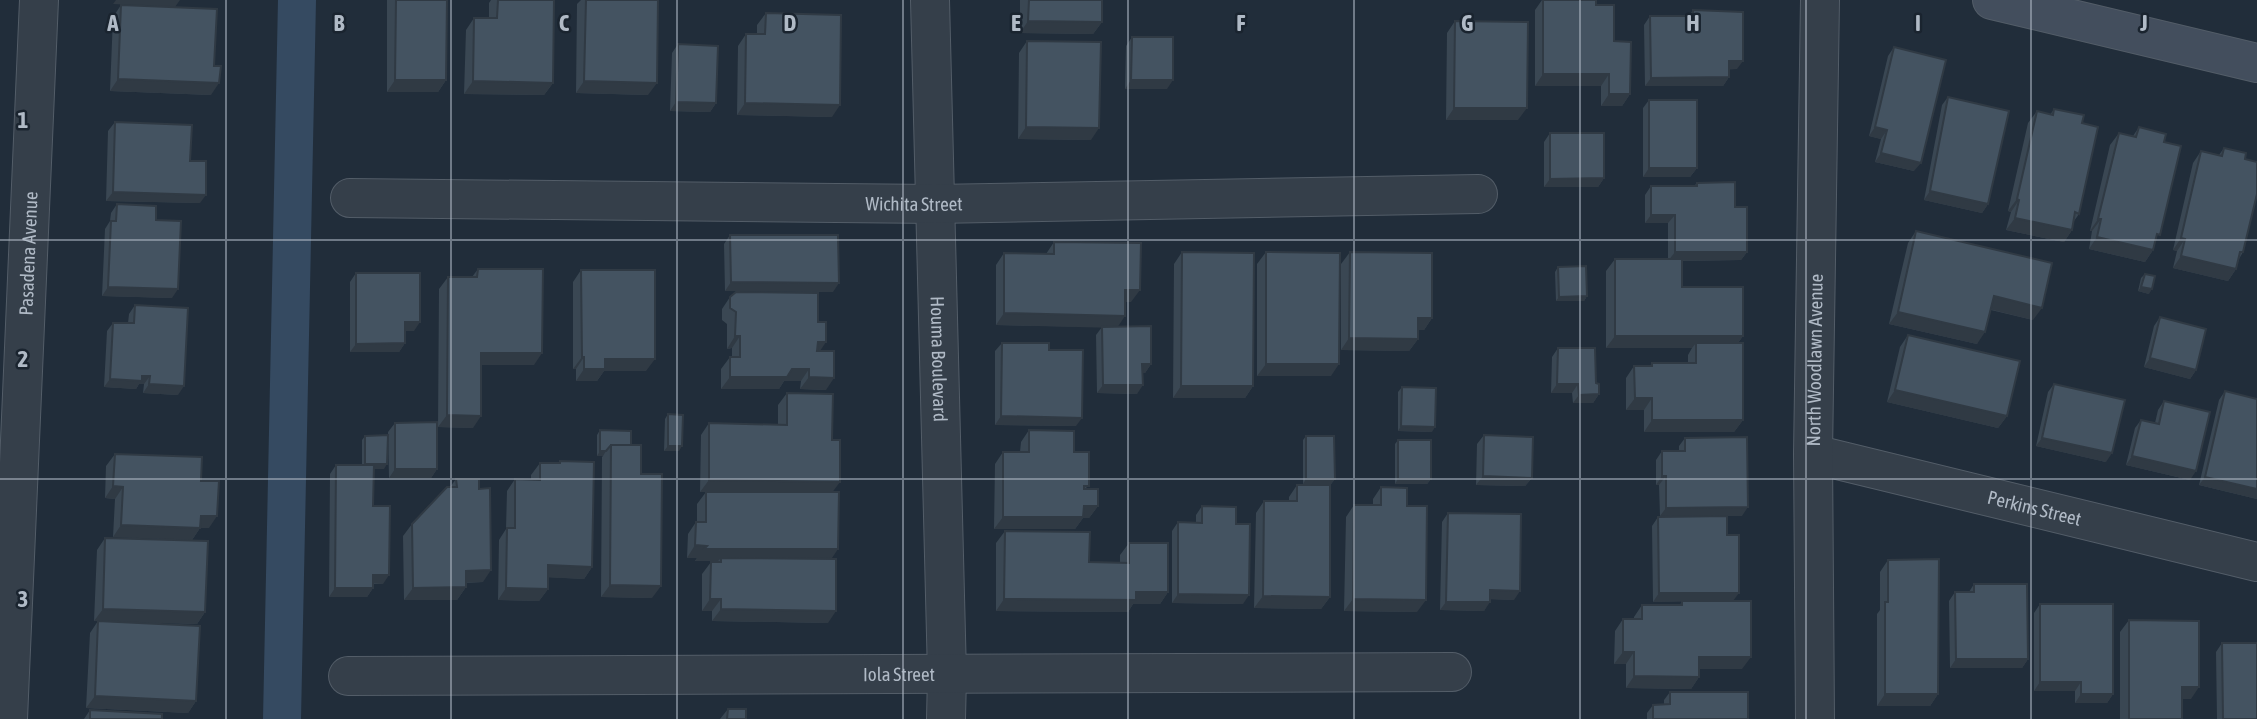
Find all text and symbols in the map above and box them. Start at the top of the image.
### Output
text: A [106,10,119,36]
text: B [334,10,345,36]
text: C [559,10,570,36]
text: D [784,10,797,36]
text: E [1011,10,1021,36]
text: F [1236,10,1246,36]
text: G [1461,10,1473,36]
text: H [1686,10,1700,36]
text: I [1915,10,1921,36]
text: J [2139,10,2148,36]
text: 1 [18,107,29,133]
street label: Pasadena Avenue [14,191,42,316]
street label: Wichita Street [865,192,963,215]
street label: North Woodlawn Avenue [1802,274,1827,447]
street label: Houma Boulevard [926,296,952,422]
text: 2 [18,346,28,372]
street label: Perkins Street [1985,486,2084,530]
text: 3 [18,586,28,612]
street label: Iola Street [863,663,935,685]

